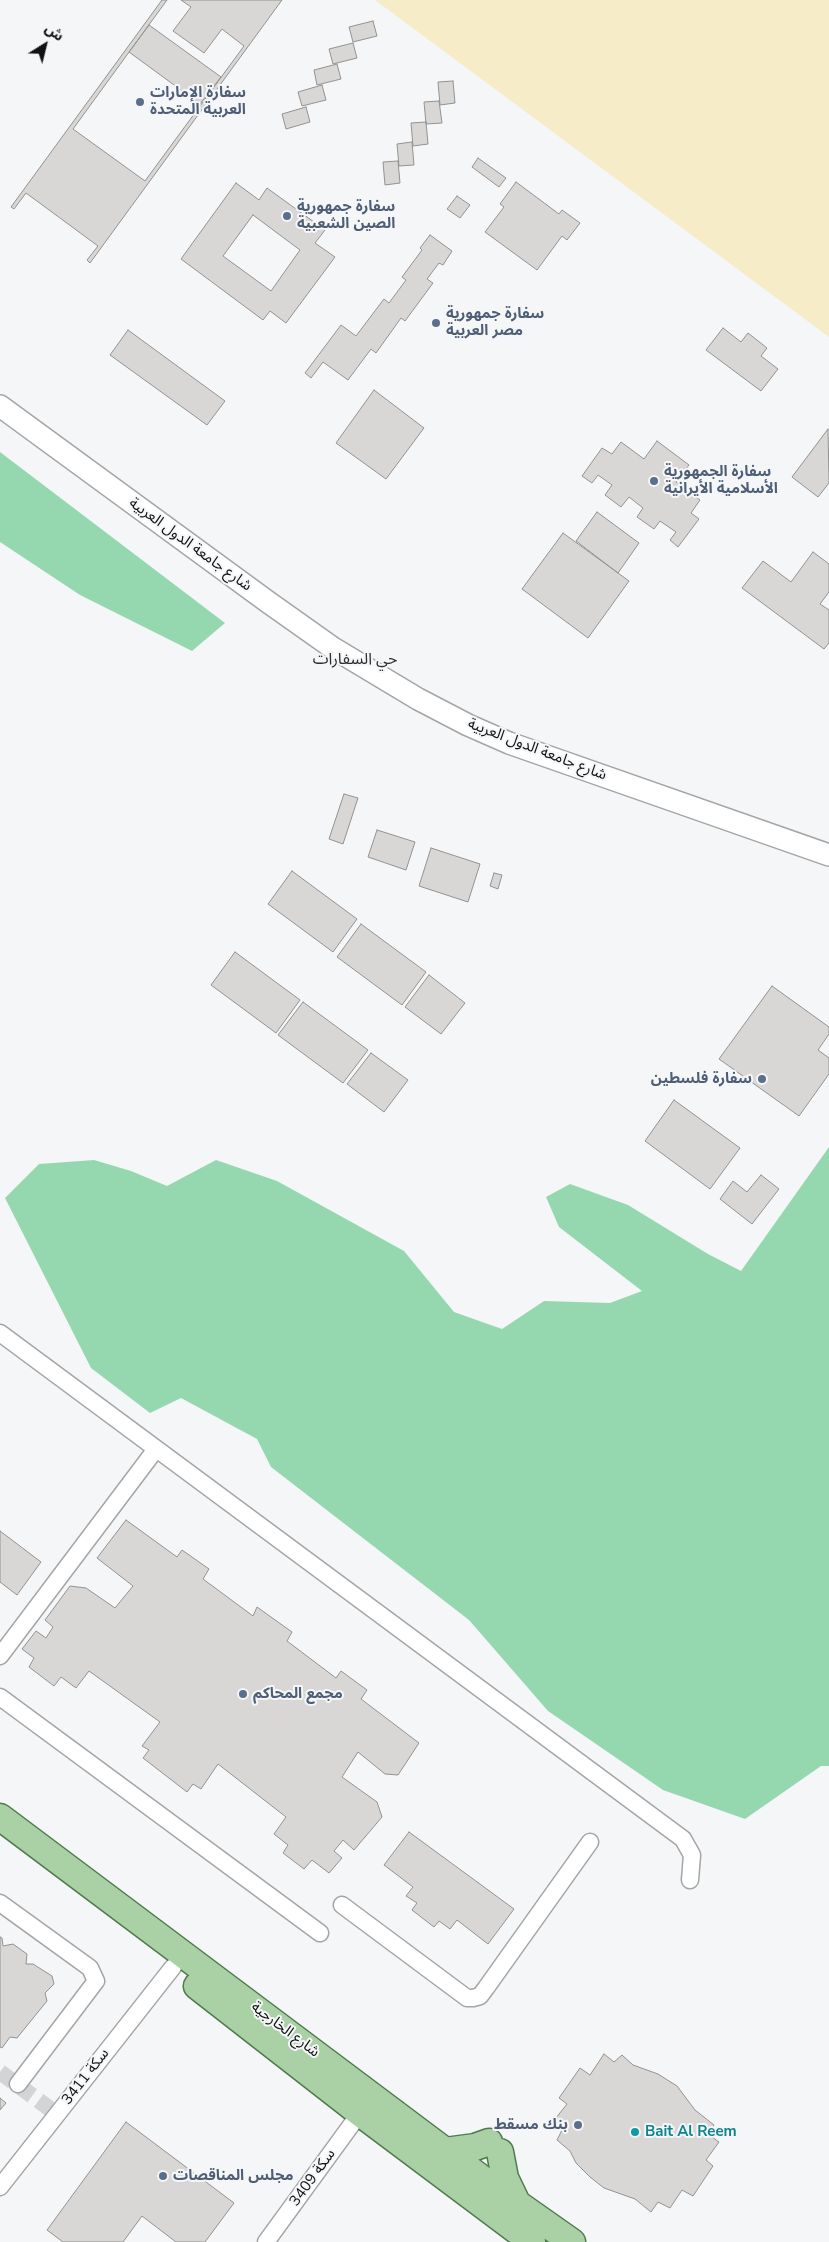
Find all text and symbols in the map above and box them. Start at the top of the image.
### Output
text: ش [41,19,67,46]
north arrow [20,20,70,70]
place label: سفارة الإمارات العربية المتحدة [150,84,246,119]
marker: سفارة الإمارات العربية المتحدة [134,96,146,108]
place label: سفارة جمهورية الصين الشعبية [297,198,395,233]
marker: سفارة جمهورية الصين الشعبية [281,210,293,222]
place label: سفارة جمهورية مصر العربية [446,305,544,340]
marker: سفارة جمهورية مصر العربية [430,317,442,329]
place label: سفارة الجمهورية الأسلامية الأيرانية [664,463,778,498]
marker: سفارة الجمهورية الأسلامية الأيرانية [648,475,660,487]
street label: شارع جامعة الدول العربية [125,494,255,596]
district label: حي السفارات [313,650,397,670]
street label: شارع جامعة الدول العربية [465,715,609,785]
place label: سفارة فلسطين [651,1070,752,1088]
marker: سفارة فلسطين [756,1073,768,1085]
place label: مجمع المحاكم [253,1685,343,1703]
marker: مجمع المحاكم [237,1688,249,1700]
street label: شارع الخارجية [247,1998,323,2062]
street label: سكة 3411 [58,2045,114,2109]
place label: بنك مسقط [494,2116,568,2134]
marker: بنك مسقط [572,2119,584,2131]
place label: Bait Al Reem [645,2123,737,2141]
marker: Bait Al Reem [629,2126,641,2138]
street label: سكة 3409 [286,2146,340,2210]
place label: مجلس المناقصات [173,2167,294,2185]
marker: مجلس المناقصات [157,2170,169,2182]

